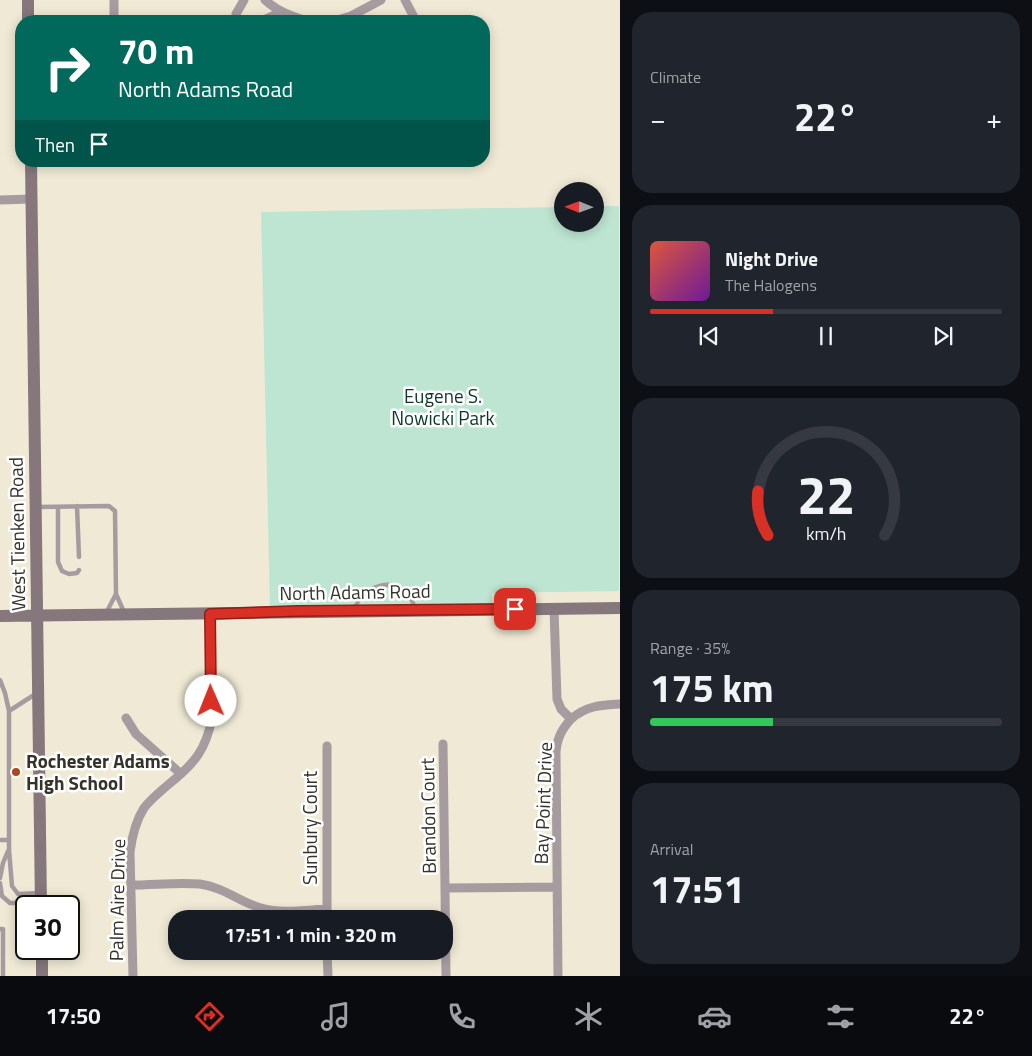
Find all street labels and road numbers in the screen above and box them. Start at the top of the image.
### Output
street label: West Tienken Road [1,457,32,611]
street label: North Adams Road [279,576,431,607]
street label: Bay Point Drive [526,741,559,865]
street label: Brandon Court [412,757,443,874]
street label: Sunbury Court [295,771,324,885]
street label: Palm Aire Drive [101,839,132,961]

